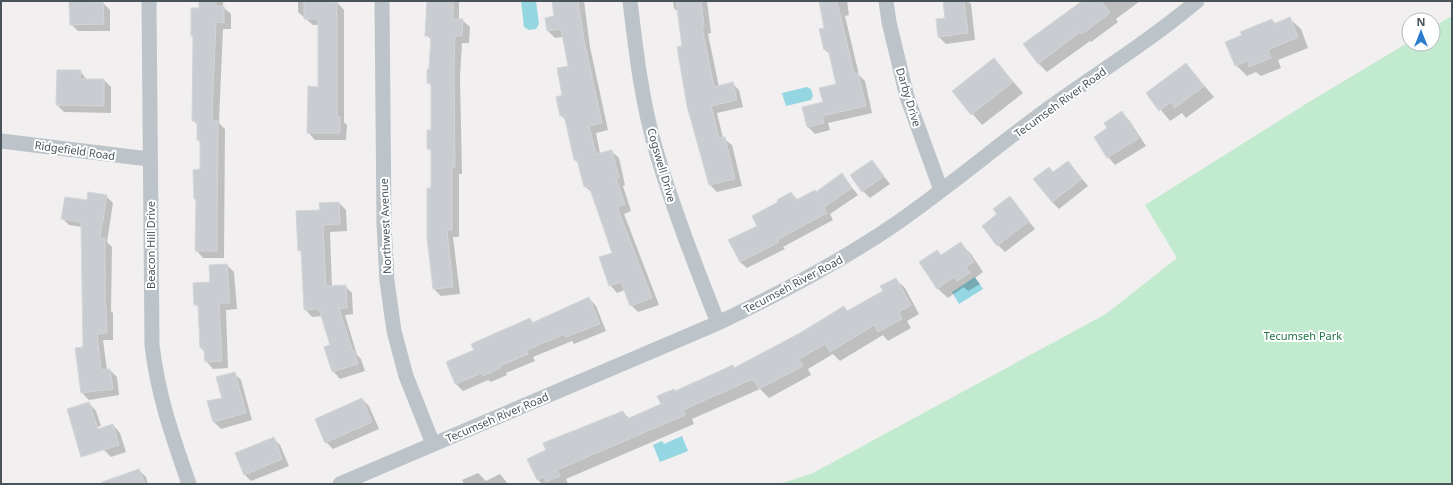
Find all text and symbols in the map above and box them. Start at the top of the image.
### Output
north arrow [1401,12,1441,52]
text: N [1417,14,1425,29]
street label: Tecumseh River Road [1011,63,1109,141]
street label: Darby Drive [893,66,925,128]
street label: Cogswell Drive [644,126,680,204]
street label: Ridgefield Road [34,137,116,163]
street label: Northwest Avenue [376,178,394,274]
street label: Beacon Hill Drive [143,201,158,289]
street label: Tecumseh River Road [741,251,845,317]
park label: Tecumseh Park [1264,328,1342,343]
street label: Tecumseh River Road [443,389,551,445]

